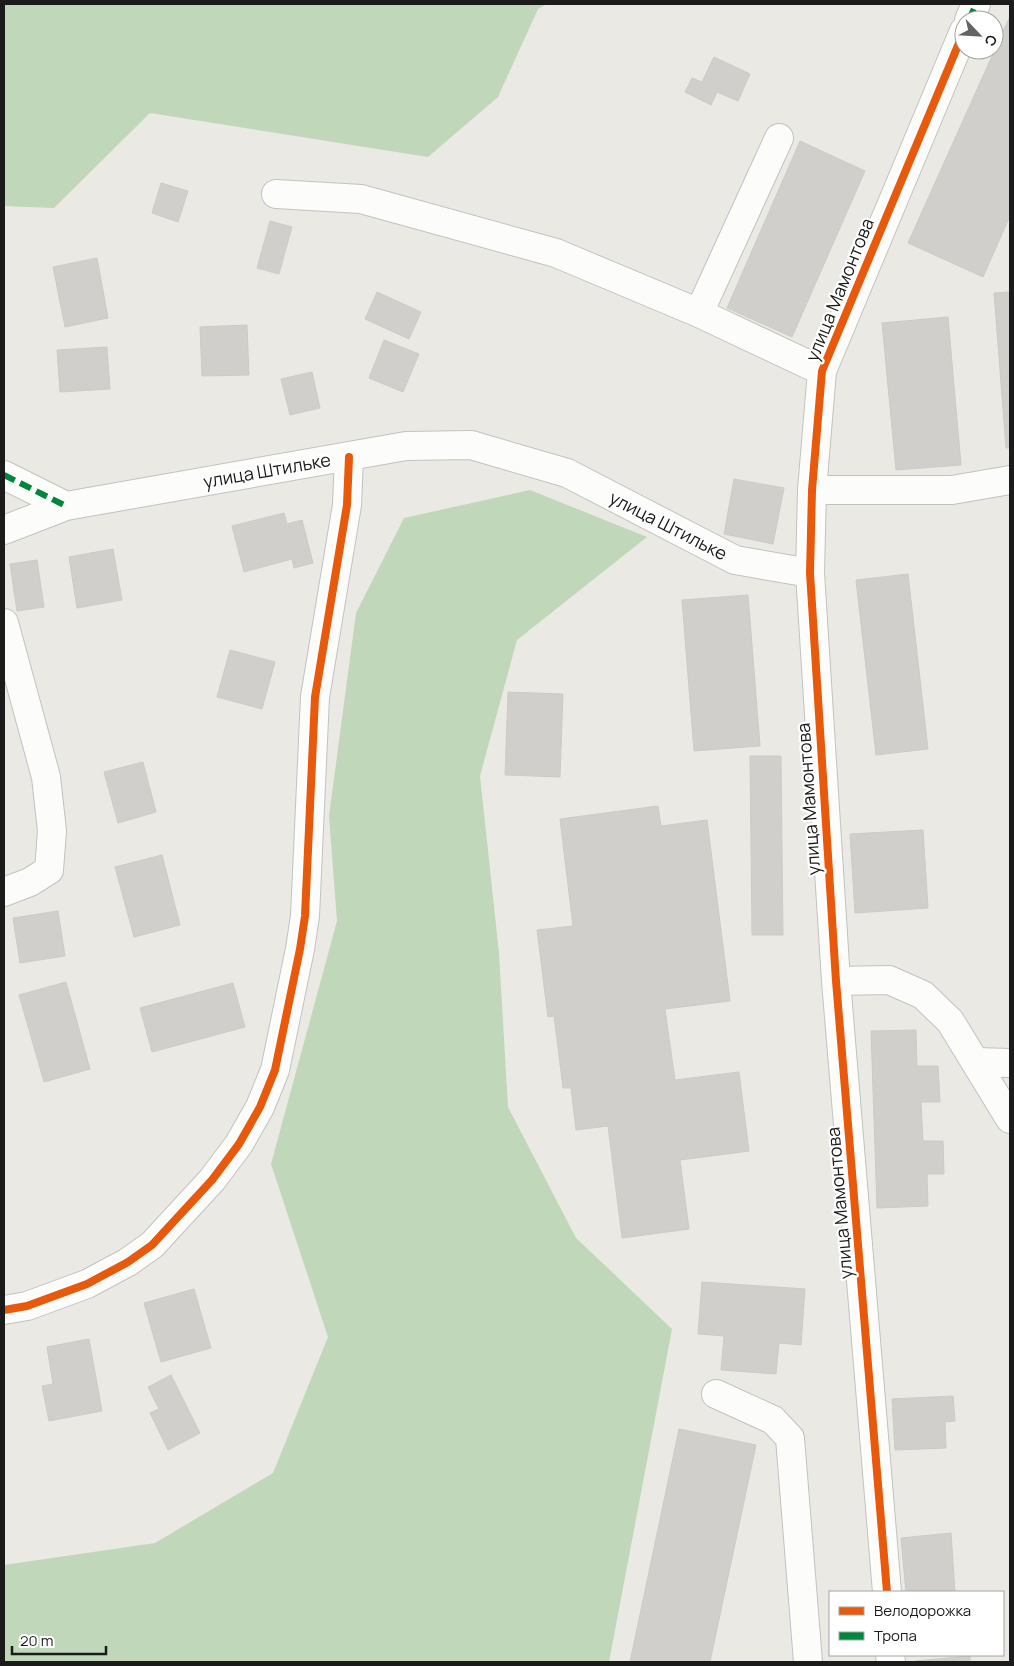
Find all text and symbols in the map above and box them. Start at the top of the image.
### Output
north arrow [954,10,1004,60]
text: С [980,32,1002,49]
street label: улица Мамонтова [799,214,879,365]
street label: улица Штильке [201,447,333,493]
street label: улица Штильке [605,485,731,565]
street label: улица Мамонтова [791,722,825,876]
street label: улица Мамонтова [820,1126,858,1280]
legend [829,1591,1004,1656]
text: Велодорожка [874,1600,971,1621]
scale bar [12,1624,106,1656]
text: Тропа [874,1625,917,1646]
text: 20 m [20,1630,53,1651]

